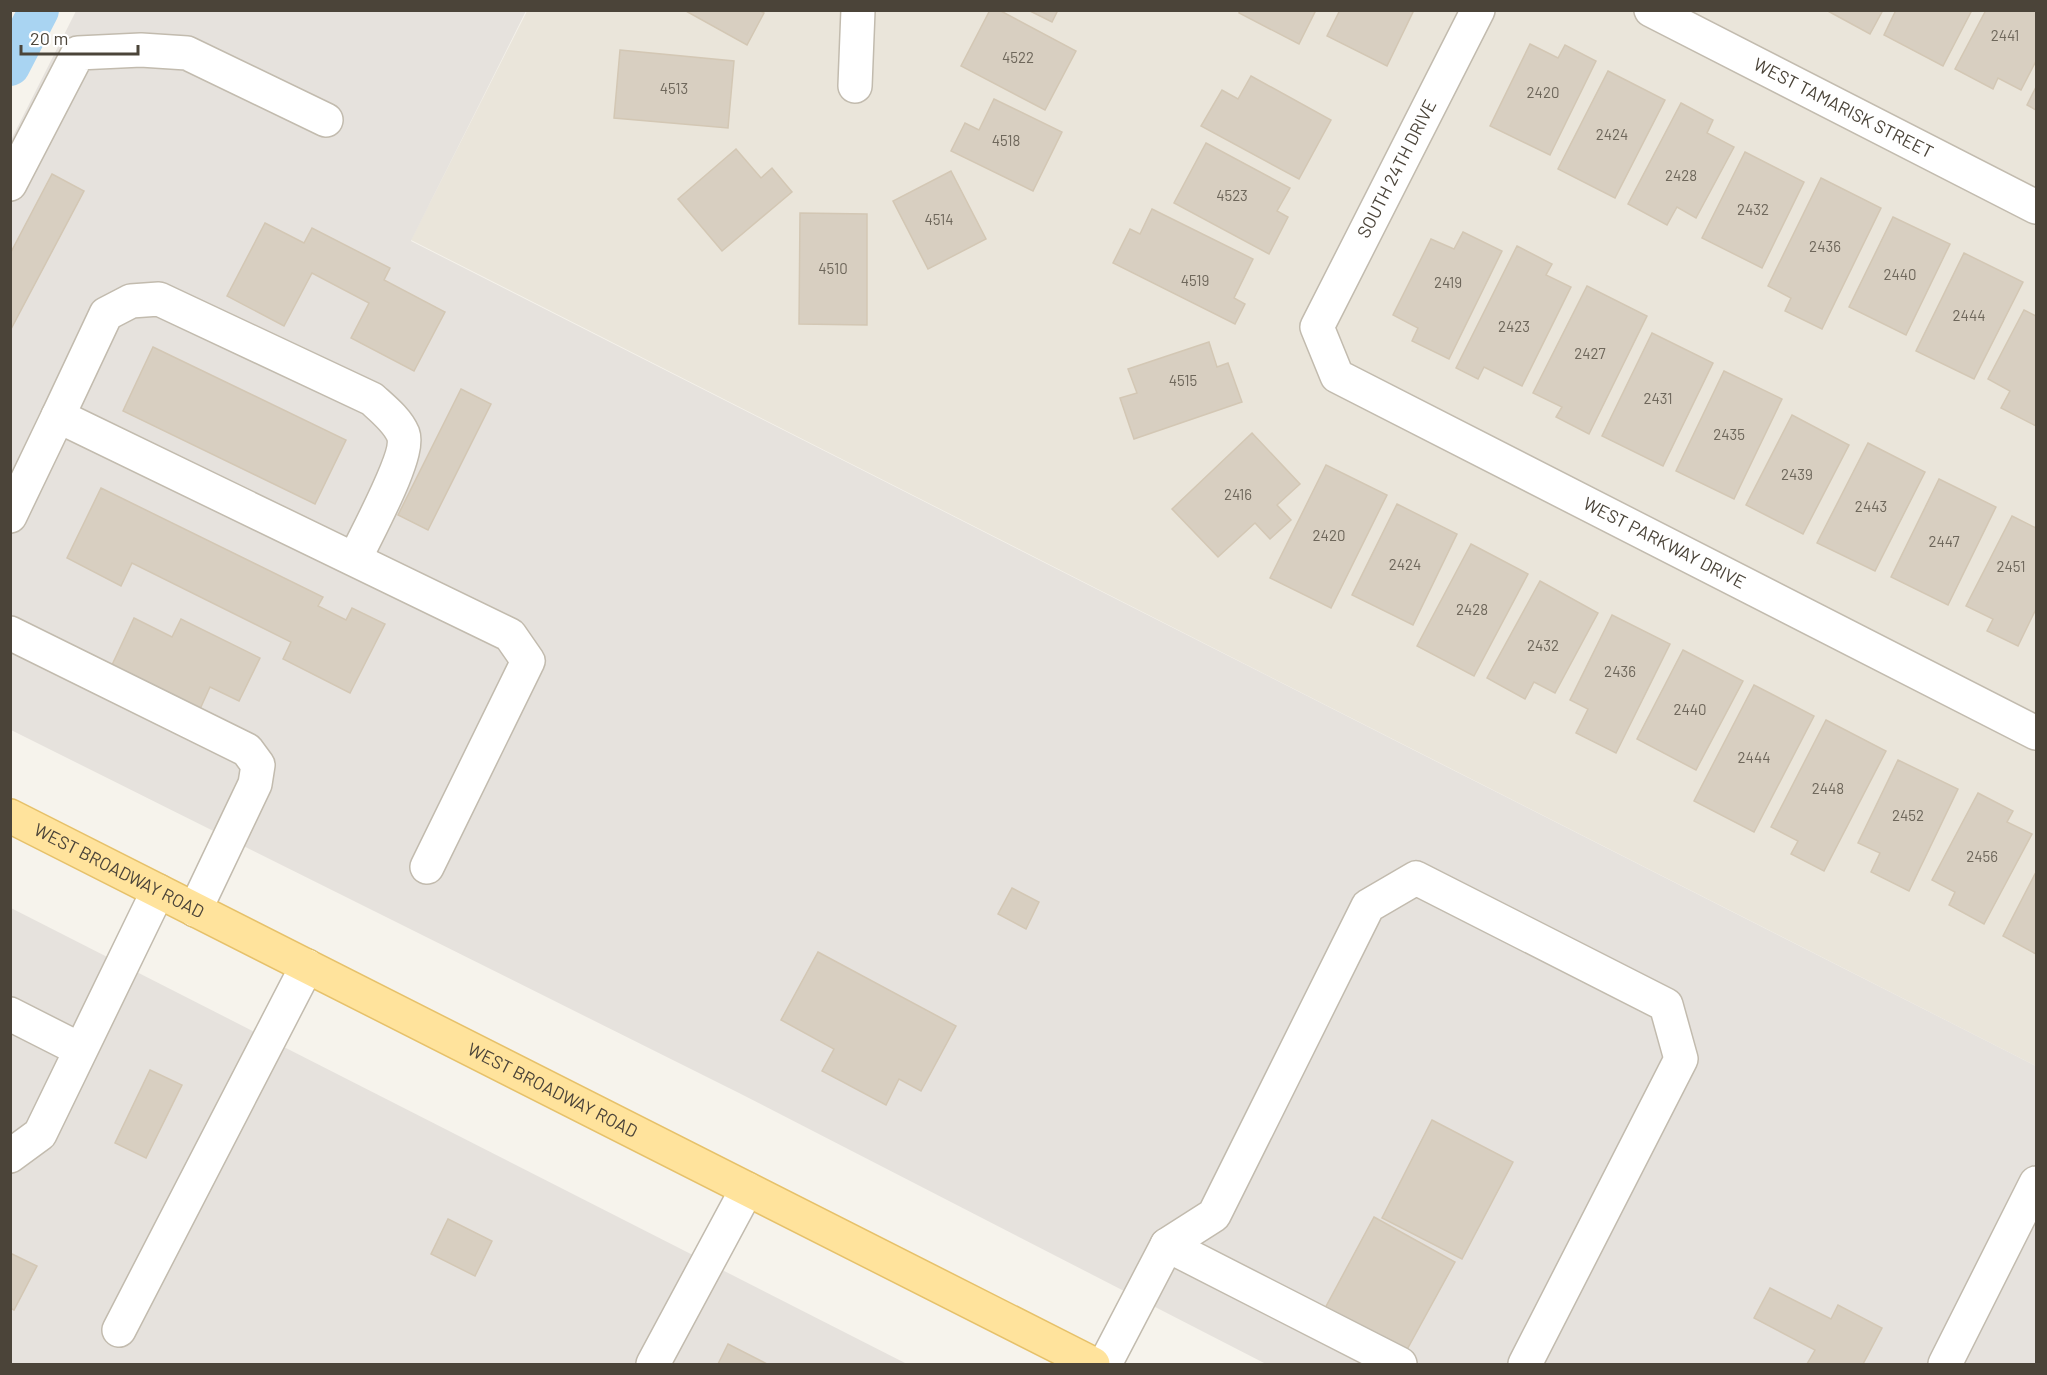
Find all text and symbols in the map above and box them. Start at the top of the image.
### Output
scale bar [21,18,138,56]
house number: 2441 [1991,26,2019,44]
text: 20 m [30,27,68,49]
house number: 4522 [1002,48,1034,66]
street label: WEST TAMARISK STREET [1750,52,1937,163]
house number: 4513 [660,79,688,97]
house number: 2420 [1527,83,1559,101]
street label: SOUTH 24TH DRIVE [1352,96,1440,241]
house number: 2424 [1596,125,1628,143]
house number: 4518 [992,131,1020,149]
house number: 2428 [1665,166,1697,184]
house number: 4523 [1216,186,1248,204]
house number: 2432 [1737,200,1769,218]
house number: 4514 [924,210,954,228]
house number: 2436 [1809,237,1841,255]
house number: 4510 [818,259,848,277]
house number: 2440 [1883,265,1917,283]
house number: 4519 [1181,271,1209,289]
house number: 2419 [1434,273,1462,291]
house number: 2444 [1953,306,1985,324]
house number: 2423 [1498,317,1530,335]
house number: 2427 [1574,344,1606,362]
house number: 4515 [1169,371,1197,389]
house number: 2431 [1643,389,1673,407]
house number: 2435 [1713,425,1745,443]
house number: 2439 [1781,465,1813,483]
house number: 2416 [1224,485,1252,503]
street label: WEST PARKWAY DRIVE [1580,492,1750,593]
house number: 2443 [1855,497,1887,515]
house number: 2420 [1313,526,1345,544]
house number: 2447 [1928,532,1960,550]
house number: 2424 [1389,555,1421,573]
house number: 2451 [1997,557,2025,575]
house number: 2428 [1456,600,1488,618]
house number: 2432 [1527,636,1559,654]
house number: 2436 [1604,662,1636,680]
house number: 2440 [1673,700,1707,718]
house number: 2444 [1738,748,1770,766]
house number: 2448 [1812,779,1844,797]
house number: 2452 [1892,806,1924,824]
street label: WEST BROADWAY ROAD [31,818,208,922]
house number: 2456 [1966,847,1998,865]
street label: WEST BROADWAY ROAD [464,1037,642,1142]

